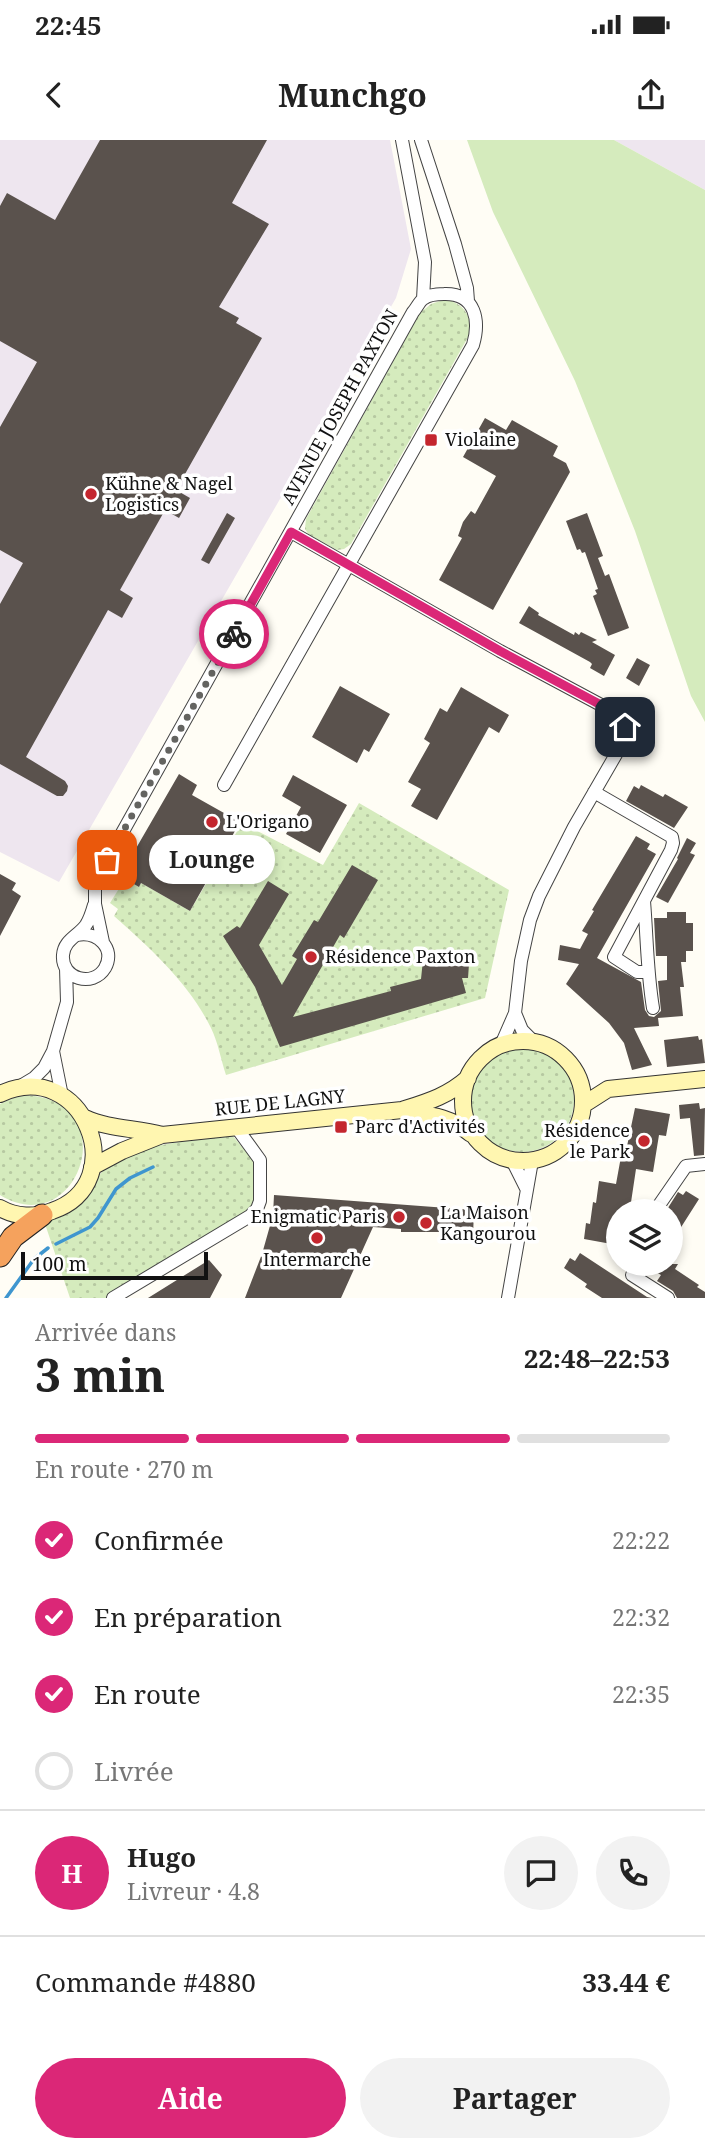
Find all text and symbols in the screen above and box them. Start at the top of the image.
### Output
text: 22:45 [35,7,102,43]
text: Munchgo [278,73,427,116]
icon: back [35,76,73,114]
icon: share [632,76,670,114]
street label: AVENUE JOSEPH PAXTON [275,304,403,509]
place label: Violaine [445,427,516,451]
marker: Violaine [423,432,439,448]
place label: Kühne & Nagel Logistics [105,471,233,516]
marker: Kühne & Nagel Logistics [83,486,99,502]
courier [199,599,269,669]
icon: bike [215,615,253,653]
pin [595,697,655,757]
icon: home [606,708,644,746]
place label: L'Origano [226,809,310,833]
marker: L'Origano [204,814,220,830]
pin [77,830,137,890]
callout: Lounge [149,836,275,884]
icon: bag [88,841,126,879]
text: Lounge [169,843,255,875]
place label: Résidence Paxton [325,944,476,968]
marker: Résidence Paxton [303,949,319,965]
street label: RUE DE LAGNY [214,1083,347,1121]
place label: Parc d'Activités [355,1114,485,1138]
place label: Résidence le Park [544,1118,630,1163]
marker: Parc d'Activités [333,1119,349,1135]
marker: Résidence le Park [636,1133,652,1149]
map controls [606,1199,683,1276]
button: layers [606,1199,683,1276]
place label: La Maison Kangourou [440,1200,537,1245]
place label: Enigmatic Paris [251,1204,385,1228]
marker: Enigmatic Paris [391,1209,407,1225]
marker: La Maison Kangourou [418,1215,434,1231]
marker: Intermarche [309,1230,325,1246]
place label: Intermarche [263,1247,371,1271]
scale bar [21,1249,208,1281]
text: 100 m [32,1251,87,1277]
text: Arrivée dans [35,1316,176,1348]
text: 22:48–22:53 [524,1340,670,1376]
text: 3 min [35,1343,165,1405]
text: En route · 270 m [35,1453,213,1485]
icon: check [35,1521,73,1559]
text: Confirmée [94,1522,224,1558]
text: 22:22 [612,1524,670,1556]
icon: check [35,1598,73,1636]
text: En préparation [94,1599,282,1635]
text: 22:32 [612,1601,670,1633]
icon: check [35,1675,73,1713]
text: En route [94,1676,201,1712]
text: 22:35 [612,1678,670,1710]
text: Livrée [94,1753,174,1789]
button: chat [504,1836,578,1910]
button: phone [596,1836,670,1910]
text: Hugo [127,1839,196,1875]
text: H [61,1855,83,1891]
text: Livreur · 4.8 [127,1875,260,1907]
text: Commande #4880 [35,1964,256,2000]
text: 33.44 € [582,1964,670,2000]
button: Aide [35,2058,346,2138]
button: Partager [360,2058,670,2138]

